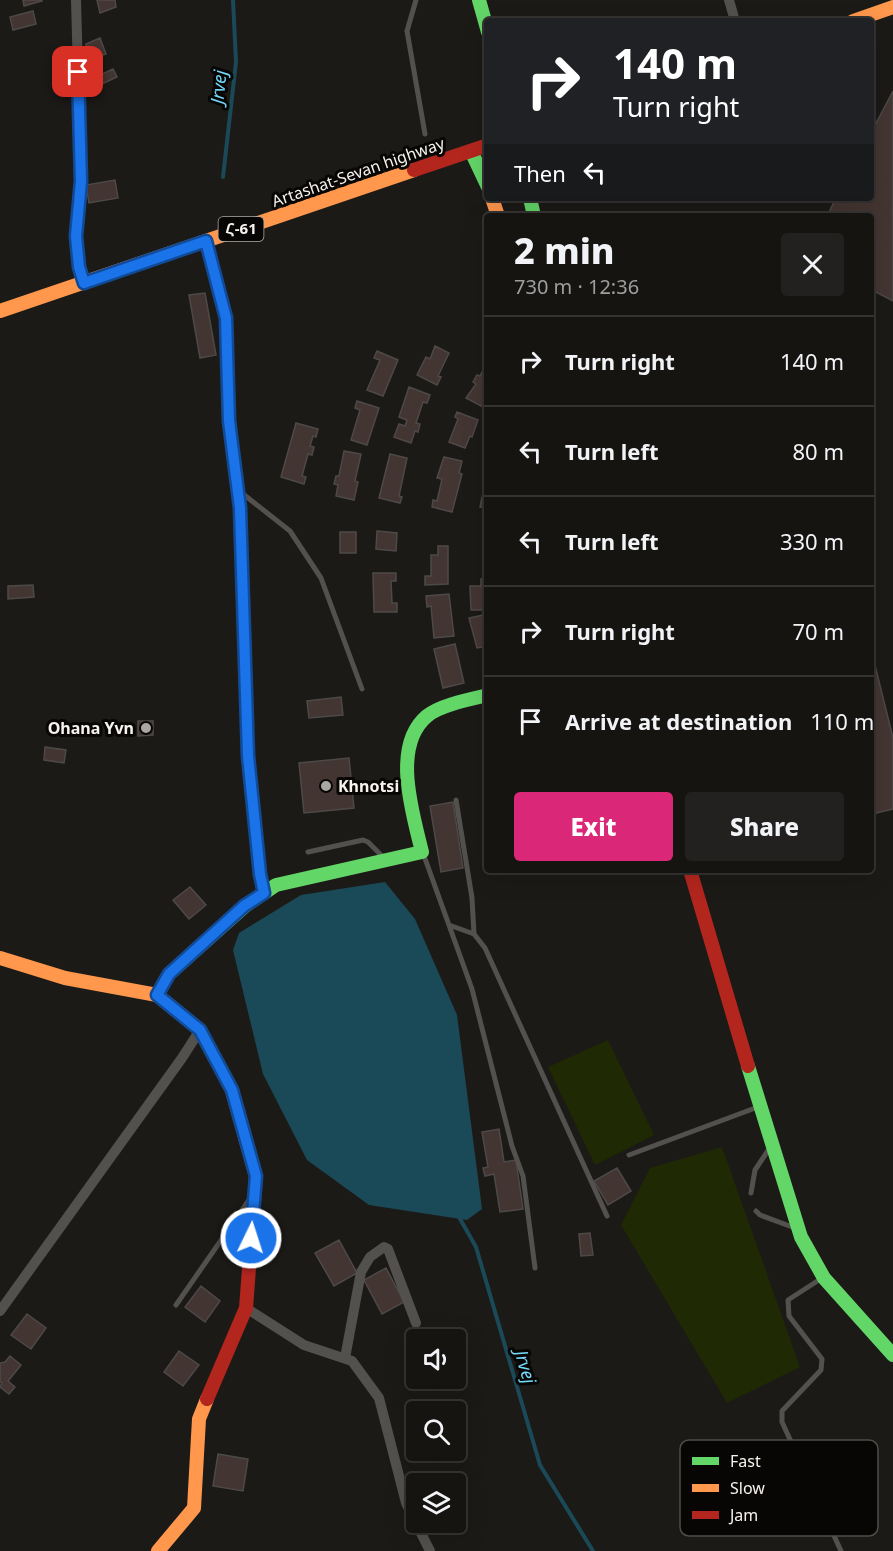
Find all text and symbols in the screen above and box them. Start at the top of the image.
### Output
text: 140 m [613,34,737,91]
icon: right [514,42,592,120]
pin [52,46,103,97]
icon: arrive [61,55,94,88]
water label: Jrvej [204,68,232,108]
text: Turn right [613,88,739,125]
street label: Artashat-Sevan highway [269,132,448,212]
icon: left [578,156,611,189]
text: Then [514,158,566,188]
road number: Հ-61 [218,217,264,241]
text: 2 min [514,226,615,275]
button: close [781,233,844,296]
text: 730 m · 12:36 [514,273,639,300]
icon: right [514,345,547,378]
text: Turn right [565,346,675,376]
text: 140 m [780,346,844,376]
icon: left [514,435,547,468]
text: Turn left [565,436,659,466]
text: 80 m [793,436,844,466]
icon: left [514,525,547,558]
text: Turn left [565,526,659,556]
text: 330 m [780,526,844,556]
icon: right [514,615,547,648]
text: Turn right [565,616,675,646]
text: 70 m [793,616,844,646]
icon: arrive [514,705,547,738]
text: Arrive at destination [565,706,792,736]
text: 110 m [810,706,874,736]
place label: Ohana Yvn [48,717,134,739]
marker: Ohana Yvn [139,721,153,735]
place label: Khnotsi [338,775,399,797]
marker: Khnotsi [319,779,333,793]
button: Exit [514,792,673,861]
button: Share [685,792,844,861]
position arrow [219,1206,283,1270]
map controls [406,1329,466,1533]
button: sound [406,1329,466,1389]
water label: Jrvej [509,1344,542,1387]
button: search [406,1401,466,1461]
legend [680,1440,878,1536]
text: Fast [730,1450,761,1472]
button: layers [406,1473,466,1533]
text: Slow [730,1477,765,1499]
text: Jam [728,1504,758,1526]

